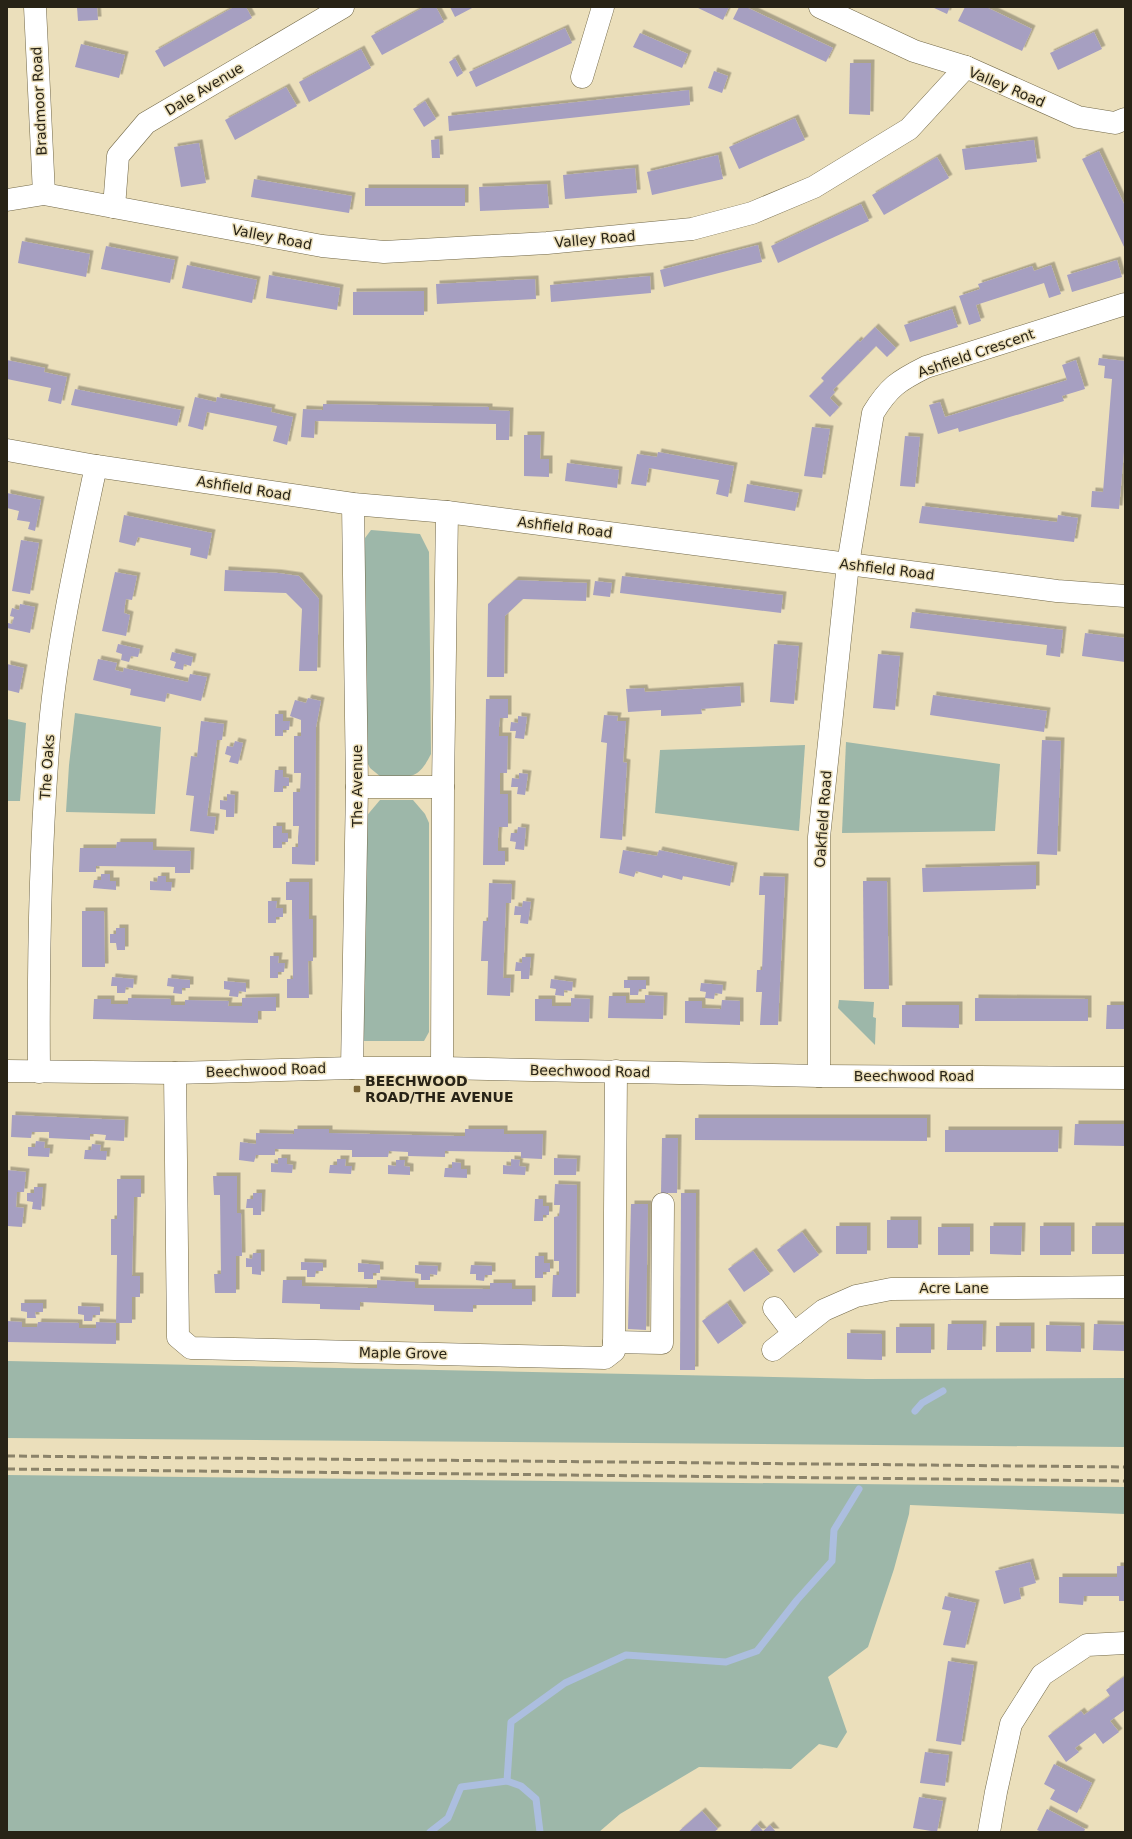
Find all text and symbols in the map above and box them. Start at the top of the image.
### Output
street label: Bradmoor Road [28,46,50,156]
street label: Dale Avenue [162,59,246,119]
street label: Valley Road [966,64,1048,110]
street label: Valley Road [231,221,313,253]
street label: Valley Road [554,227,636,251]
street label: Ashfield Crescent [916,325,1037,380]
street label: Ashfield Road [196,473,292,503]
street label: Ashfield Road [517,513,613,541]
street label: Ashfield Road [839,555,935,583]
street label: The Oaks [37,734,57,801]
street label: The Avenue [349,745,365,828]
street label: Oakfield Road [812,770,834,868]
street label: Beechwood Road [206,1060,326,1080]
street label: Beechwood Road [530,1062,650,1080]
street label: Beechwood Road [854,1068,974,1084]
place label: BEECHWOOD ROAD/THE AVENUE [365,1073,514,1105]
marker: BEECHWOOD ROAD/THE AVENUE [352,1084,362,1094]
street label: Acre Lane [919,1280,989,1296]
street label: Maple Grove [359,1344,447,1362]

